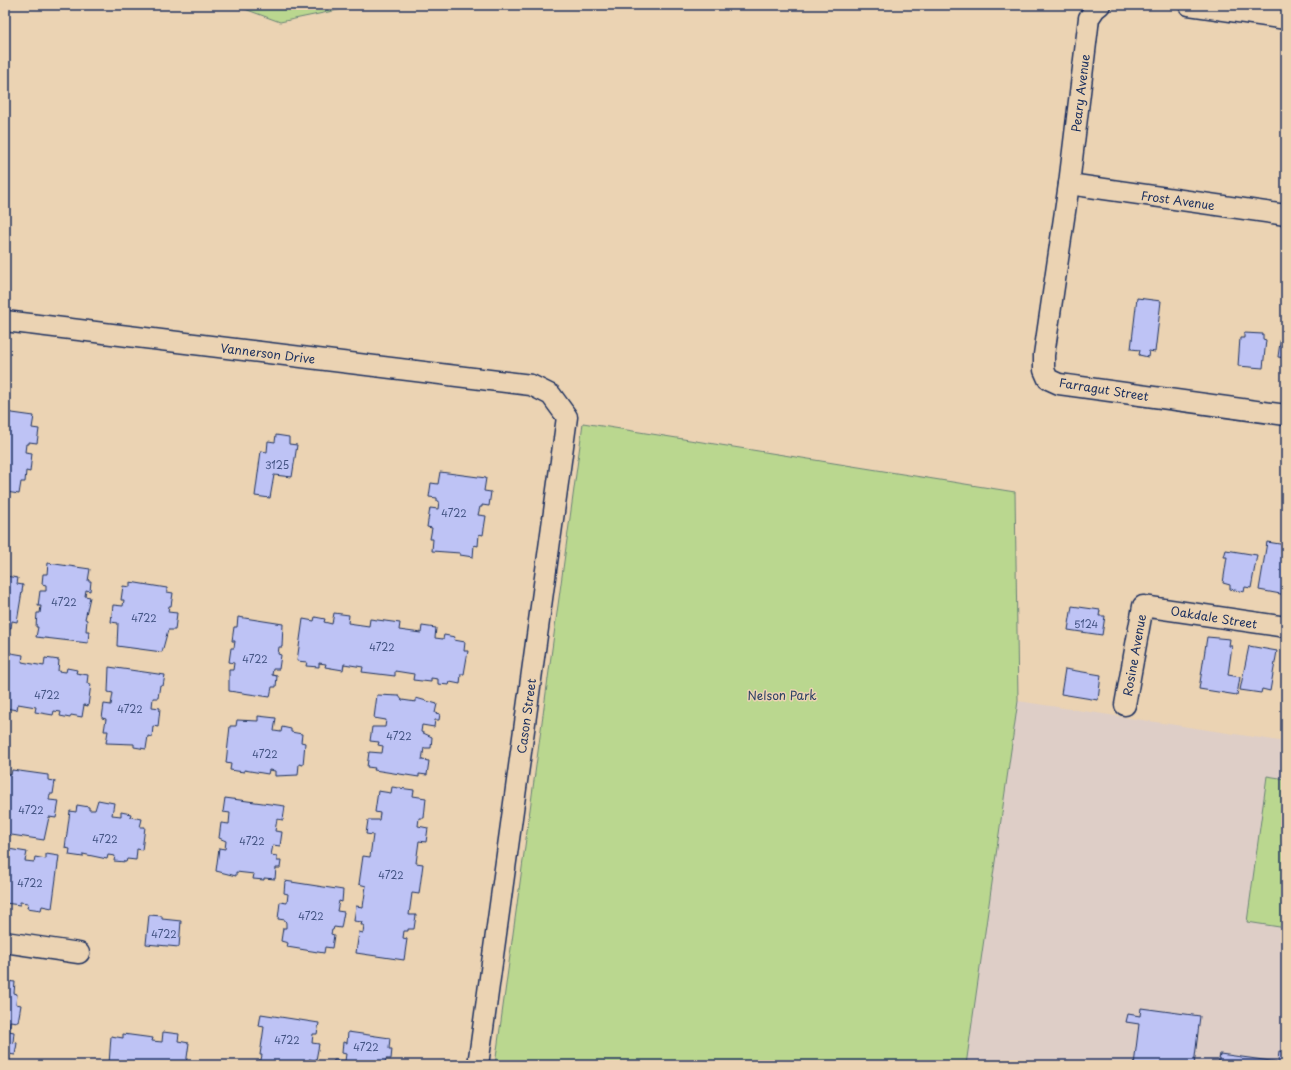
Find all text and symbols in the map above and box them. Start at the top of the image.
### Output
street label: Peary Avenue [1066,53,1094,133]
street label: Frost Avenue [1140,186,1216,214]
street label: Vannerson Drive [220,338,316,368]
street label: Farragut Street [1058,373,1150,405]
house number: 3125 [265,457,289,472]
house number: 4722 [441,505,467,520]
house number: 4722 [51,594,77,609]
street label: Oakdale Street [1169,601,1259,633]
house number: 4722 [131,610,157,625]
street label: Rosine Avenue [1118,612,1150,697]
house number: 5124 [1074,616,1098,631]
house number: 4722 [369,639,395,654]
house number: 4722 [242,651,268,666]
street label: Cason Street [512,677,540,755]
park label: Nelson Park [747,686,817,704]
house number: 4722 [34,687,60,702]
house number: 4722 [117,701,143,716]
house number: 4722 [386,728,412,743]
house number: 4722 [252,746,278,761]
house number: 4722 [18,802,44,817]
house number: 4722 [92,831,118,846]
house number: 4722 [239,833,265,848]
house number: 4722 [378,867,404,882]
house number: 4722 [17,875,43,890]
house number: 4722 [298,908,324,923]
house number: 4722 [151,926,177,941]
house number: 4722 [274,1032,300,1047]
house number: 4722 [353,1039,379,1054]

